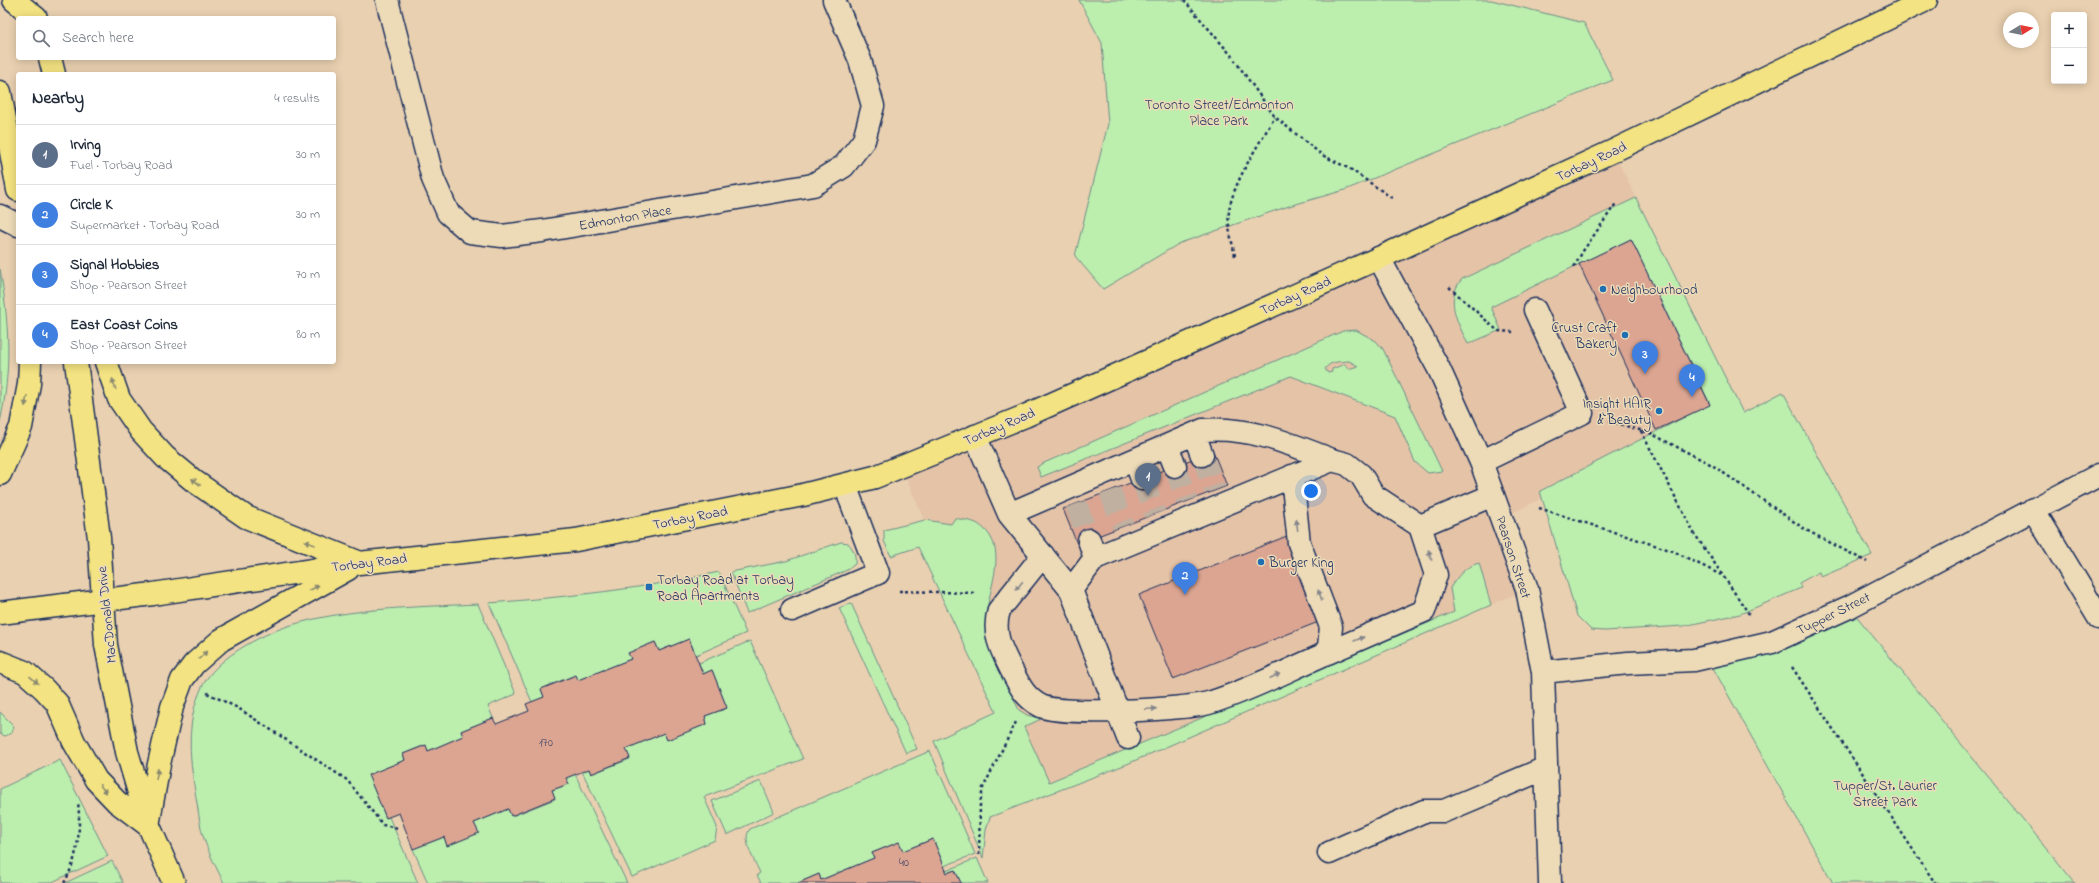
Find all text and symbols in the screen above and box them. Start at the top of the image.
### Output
north arrow [2003,12,2039,48]
map controls [2051,12,2087,84]
button: + [2051,12,2087,48]
search box [16,16,336,60]
icon: search [30,27,52,49]
text: Search here [62,27,134,49]
button: − [2051,48,2087,84]
text: Nearby [32,86,84,111]
text: 4 results [274,89,320,108]
park label: Toronto Street/Edmonton Place Park [1145,95,1293,132]
text: Irving [70,134,101,156]
street label: Torbay Road [1553,137,1631,189]
text: 1 [43,145,47,164]
text: 30 m [296,145,320,164]
text: Fuel · Torbay Road [70,156,173,175]
text: Circle K [70,194,113,216]
street label: Edmonton Place [577,200,674,237]
text: 2 [42,205,48,224]
text: 30 m [296,205,320,224]
text: Supermarket · Torbay Road [70,216,219,235]
text: Signal Hobbies [70,254,159,276]
text: 3 [42,265,48,284]
text: 70 m [296,265,320,284]
street label: Torbay Road [1257,271,1335,322]
text: Shop · Pearson Street [70,276,187,295]
place label: Neighbourhood [1611,280,1698,302]
marker: Neighbourhood [1598,284,1608,294]
text: East Coast Coins [70,314,178,336]
place label: Crust Craft Bakery [1551,318,1617,356]
text: 4 [42,325,48,344]
text: 80 m [296,325,320,344]
marker: Crust Craft Bakery [1620,330,1630,340]
text: Shop · Pearson Street [70,336,187,355]
pin: 3 [1632,341,1658,374]
pin: 4 [1679,364,1705,397]
one-way arrow [110,378,116,390]
place label: Insight HAIR & Beauty [1583,394,1651,432]
one-way arrow [23,395,29,407]
street label: Torbay Road [961,403,1039,453]
marker: Insight HAIR & Beauty [1654,406,1664,416]
pin: 1 [1135,463,1161,496]
one-way arrow [191,478,201,486]
your location [1301,481,1321,501]
street label: Torbay Road [651,501,730,537]
street label: Pearson Street [1489,514,1536,602]
one-way arrow [1294,519,1301,531]
one-way arrow [304,540,315,546]
street label: Torbay Road [330,548,408,580]
one-way arrow [1427,549,1433,561]
place label: Burger King [1268,553,1334,575]
marker: Burger King [1256,557,1266,567]
pin: 2 [1172,562,1198,595]
street label: MacDonald Drive [92,565,123,664]
place label: Torbay Road at Torbay Road Apartments [657,570,794,607]
one-way arrow [1014,580,1023,591]
marker: Torbay Road at Torbay Road Apartments [644,582,654,592]
one-way arrow [308,585,320,592]
street label: Tupper Street [1793,587,1874,641]
one-way arrow [1316,588,1322,600]
one-way arrow [1353,636,1364,642]
one-way arrow [198,650,208,660]
one-way arrow [1269,673,1280,679]
one-way arrow [29,676,39,685]
one-way arrow [1145,706,1158,712]
house number: 170 [539,734,553,752]
one-way arrow [154,767,160,780]
park label: Tupper/St. Laurier Street Park [1833,776,1937,813]
one-way arrow [99,783,108,794]
house number: 40 [899,854,909,872]

